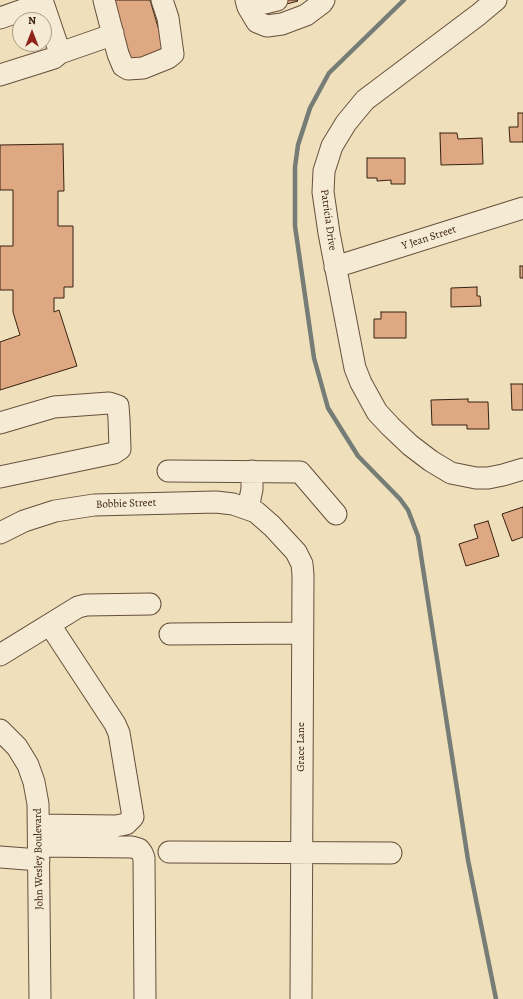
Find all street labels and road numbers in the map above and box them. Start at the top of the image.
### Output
street label: Patricia Drive [317,189,339,251]
street label: Y Jean Street [400,223,458,253]
street label: Bobbie Street [96,496,156,512]
street label: Grace Lane [294,722,308,772]
street label: John Wesley Boulevard [32,808,46,910]

